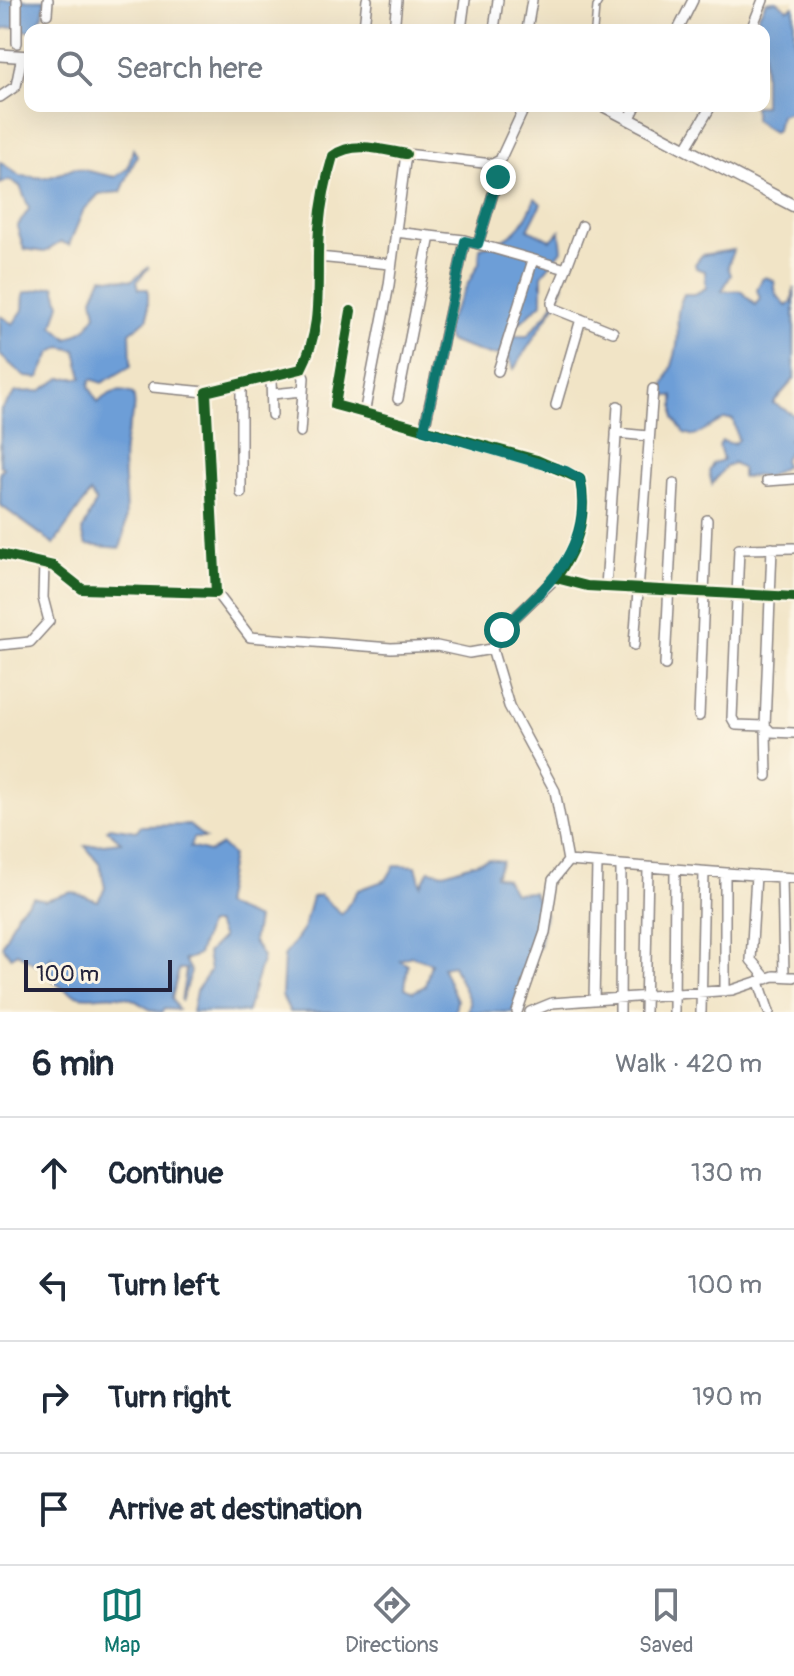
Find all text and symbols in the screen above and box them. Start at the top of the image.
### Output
search box [24,24,770,112]
icon: search [52,46,96,90]
text: Search here [116,50,263,87]
route end [480,159,516,195]
route start [484,612,520,648]
scale bar [24,956,172,992]
text: 100 m [36,960,99,988]
text: 6 min [32,1043,114,1086]
text: Walk · 420 m [615,1048,762,1080]
icon: ahead [32,1151,76,1195]
text: Continue [108,1155,223,1192]
text: 130 m [691,1157,762,1189]
icon: left [32,1263,76,1307]
text: Turn left [108,1267,219,1304]
text: 100 m [688,1269,762,1301]
icon: right [32,1375,76,1419]
text: Turn right [108,1379,231,1416]
text: 190 m [692,1381,762,1413]
icon: arrive [32,1487,76,1531]
text: Arrive at destination [108,1491,362,1528]
tab: Map [100,1583,144,1659]
tab: Directions [345,1583,438,1659]
tab: Saved [639,1583,694,1659]

